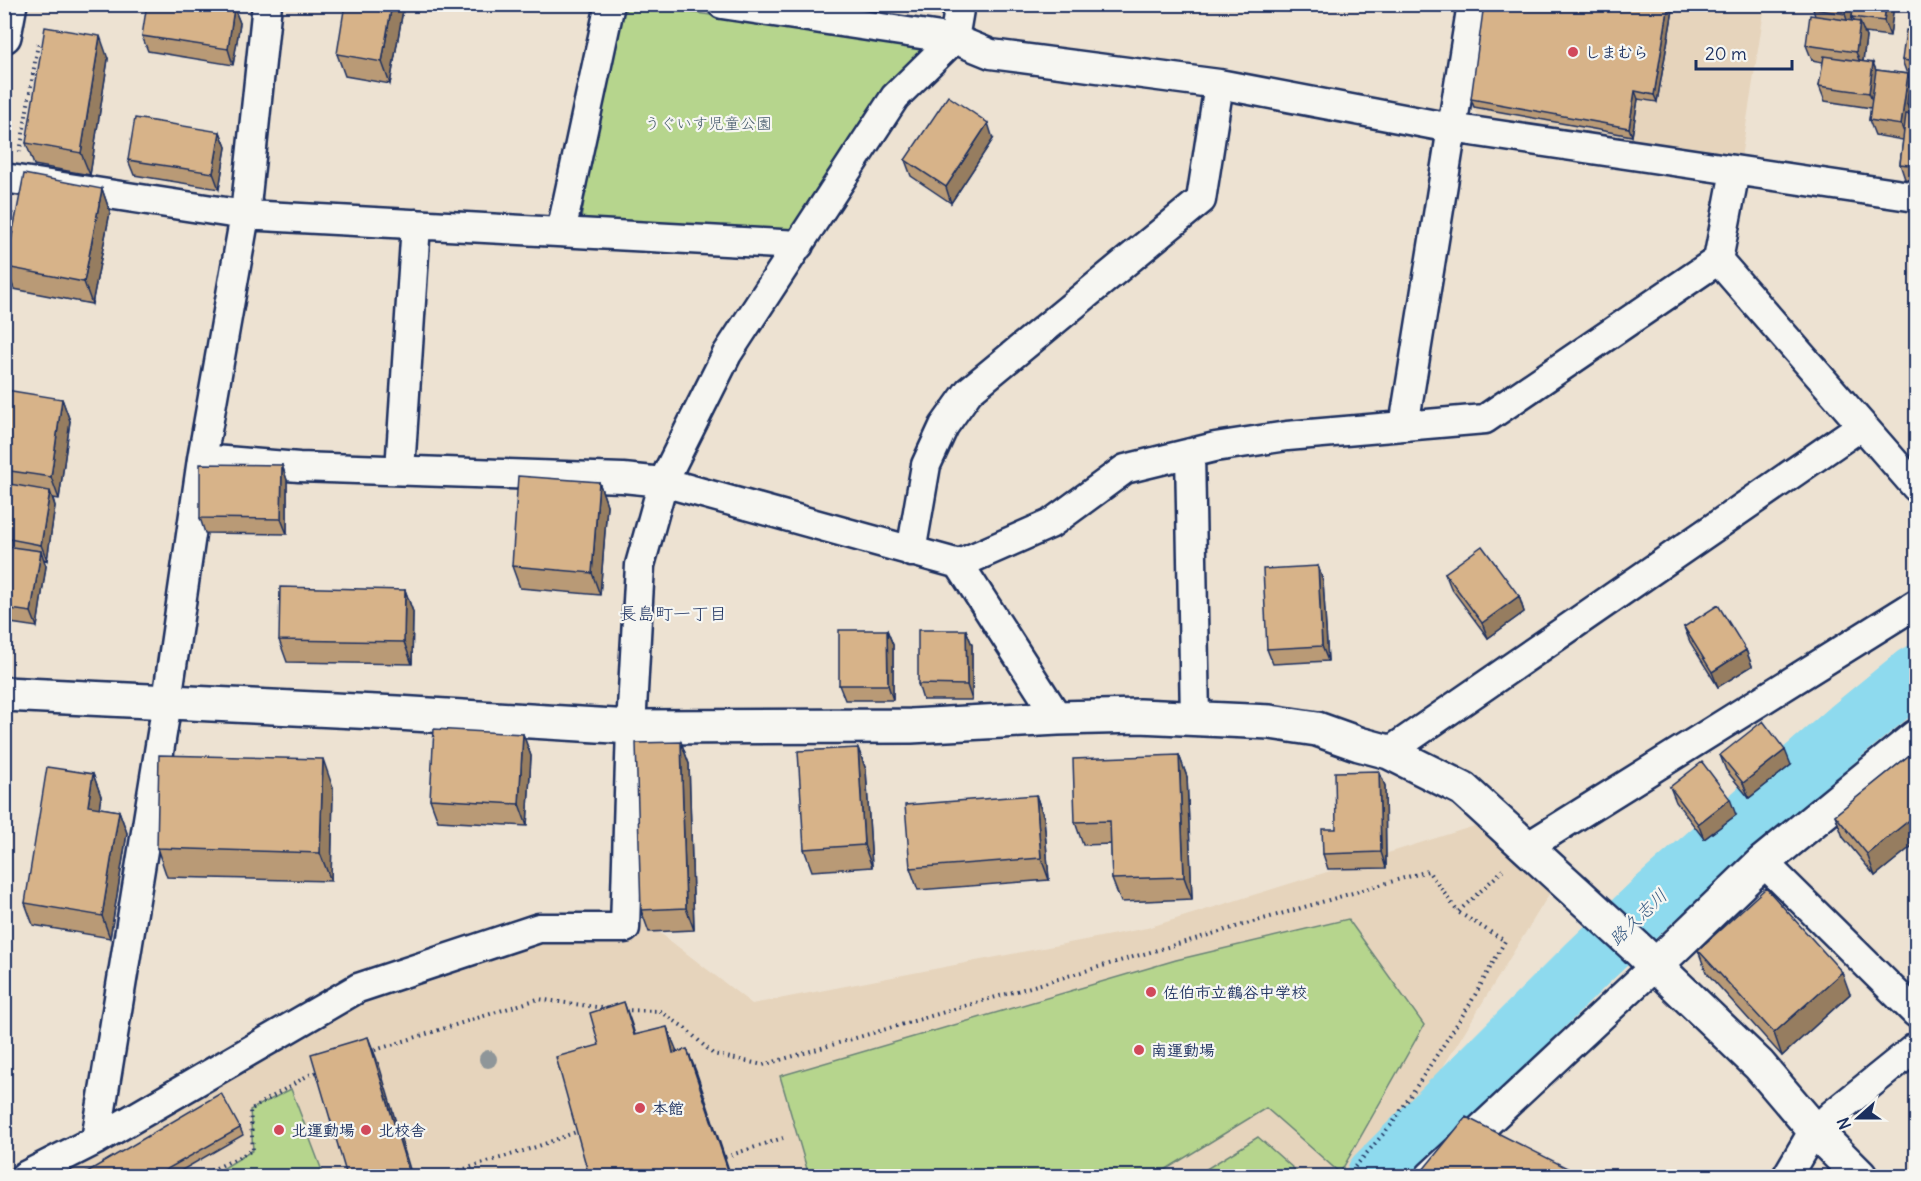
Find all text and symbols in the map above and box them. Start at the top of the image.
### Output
scale bar [1696,33,1792,71]
place label: しまむら [1585,42,1649,62]
text: 20 m [1705,42,1747,65]
marker: しまむら [1566,45,1580,59]
park label: うぐいす児童公園 [644,113,772,133]
district label: 長島町一丁目 [619,602,727,625]
water label: 路久志川 [1604,884,1672,950]
place label: 佐伯市立鶴谷中学校 [1163,982,1307,1002]
marker: 佐伯市立鶴谷中学校 [1144,985,1158,999]
place label: 南運動場 [1151,1040,1215,1060]
marker: 南運動場 [1132,1043,1146,1057]
north arrow [1828,1088,1888,1148]
place label: 本館 [652,1098,684,1118]
marker: 本館 [633,1101,647,1115]
text: N [1833,1115,1855,1132]
place label: 北運動場 [291,1120,355,1140]
place label: 北校舎 [378,1120,426,1140]
marker: 北運動場 [272,1123,286,1137]
marker: 北校舎 [359,1123,373,1137]

